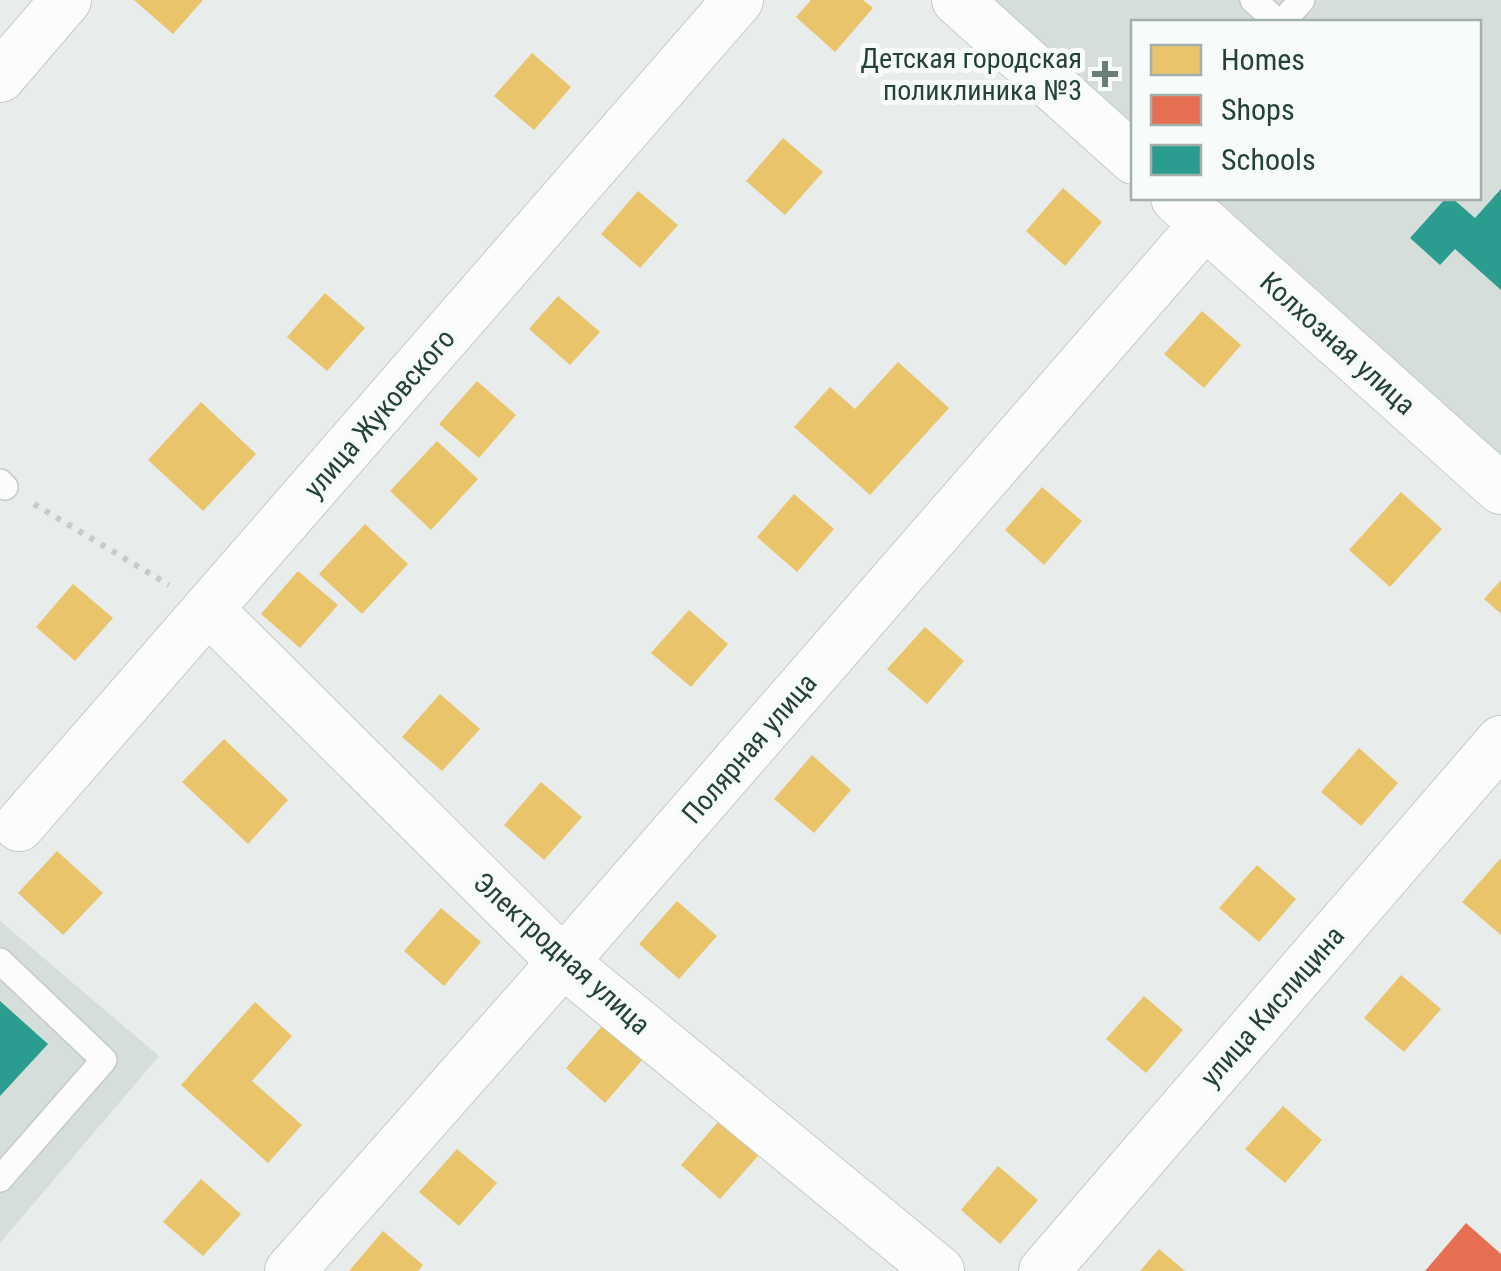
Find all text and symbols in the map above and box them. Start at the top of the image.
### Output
legend [1131,20,1481,200]
place label: Детская городская поликлиника №3 [861,42,1082,107]
text: Homes [1221,42,1305,77]
marker: Детская городская поликлиника №3 [1092,61,1118,87]
text: Shops [1221,92,1295,127]
text: Schools [1221,142,1316,177]
street label: Колхозная улица [1253,265,1422,422]
street label: улица Жуковского [297,322,462,505]
street label: Полярная улица [675,667,824,830]
street label: Электродная улица [467,865,657,1041]
street label: улица Кислицина [1194,919,1351,1093]

